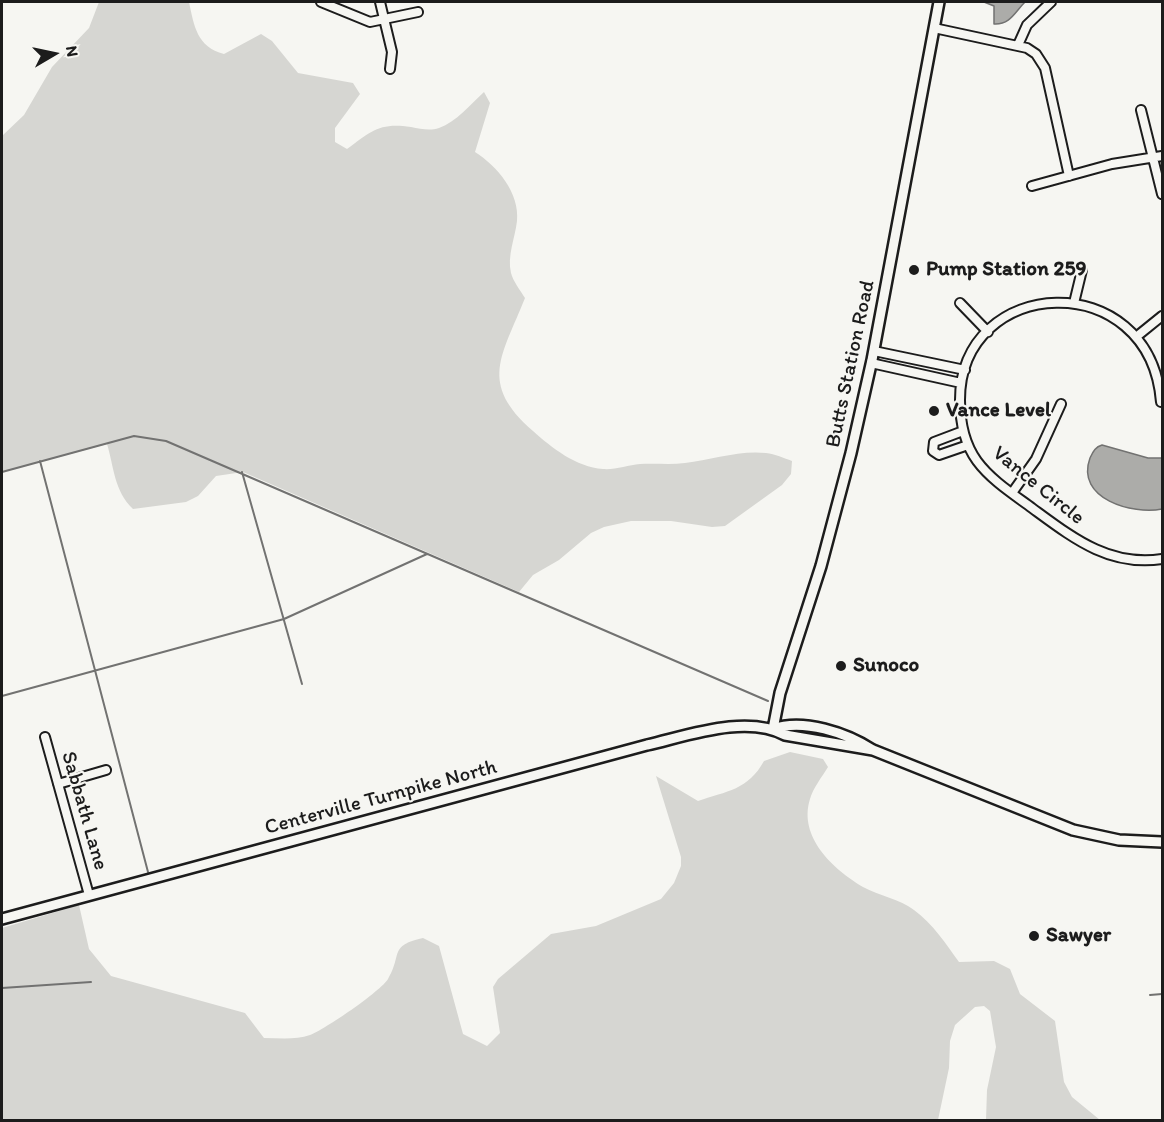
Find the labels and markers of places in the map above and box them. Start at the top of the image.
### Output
place label: Pump Station 259 [926,257,1087,283]
marker: Pump Station 259 [907,263,921,277]
place label: Vance Level [946,398,1051,424]
marker: Vance Level [927,404,941,418]
place label: Sunoco [853,653,919,679]
marker: Sunoco [834,659,848,673]
place label: Sawyer [1046,923,1111,949]
marker: Sawyer [1027,929,1041,943]

